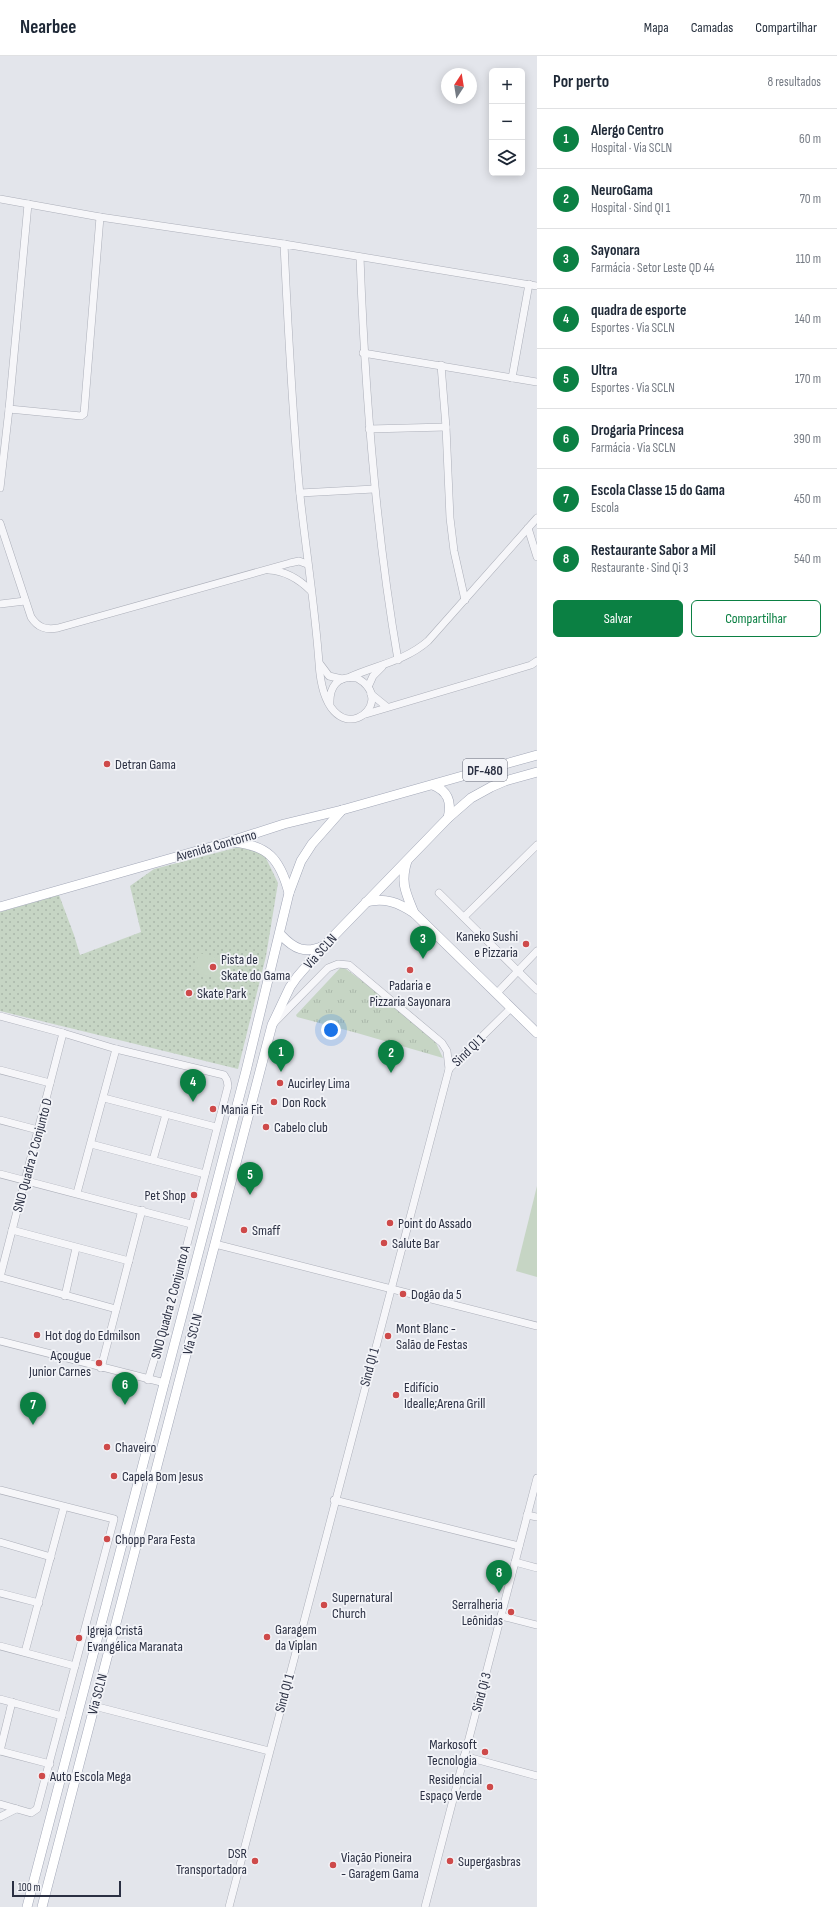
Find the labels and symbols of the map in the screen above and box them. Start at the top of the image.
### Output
north arrow [441,68,477,104]
place label: Detran Gama [115,756,176,773]
marker: Detran Gama [102,759,112,769]
road number: DF-480 [463,759,507,781]
street label: Avenida Contorno [173,826,259,865]
pin: 3 [410,926,436,959]
place label: Kaneko Sushi e Pizzaria [456,928,518,961]
street label: Via SCLN [300,930,341,972]
marker: Kaneko Sushi e Pizzaria [521,939,531,949]
place label: Pista de Skate do Gama [221,951,290,984]
marker: Pista de Skate do Gama [208,962,218,972]
marker: Padaria e Pizzaria Sayonara [405,965,415,975]
place label: Padaria e Pizzaria Sayonara [369,977,451,1010]
place label: Skate Park [197,985,247,1002]
marker: Skate Park [184,988,194,998]
your location [321,1020,341,1040]
street label: Sind QI 1 [448,1030,489,1070]
pin: 1 [268,1039,294,1072]
pin: 2 [378,1040,404,1073]
pin: 4 [180,1069,206,1102]
place label: Aucirley Lima [287,1075,350,1092]
marker: Aucirley Lima [275,1078,285,1088]
place label: Don Rock [282,1094,327,1111]
street label: SNO Quadra 2 Conjunto D [9,1096,56,1214]
marker: Don Rock [269,1097,279,1107]
place label: Mania Fit [221,1101,263,1118]
marker: Mania Fit [208,1104,218,1114]
place label: Cabelo club [274,1119,328,1136]
marker: Cabelo club [261,1122,271,1132]
pin: 5 [237,1162,263,1195]
place label: Pet Shop [144,1187,186,1204]
marker: Pet Shop [189,1190,199,1200]
place label: Point do Assado [398,1215,472,1232]
marker: Point do Assado [385,1218,395,1228]
place label: Smaff [252,1222,281,1239]
marker: Smaff [239,1225,249,1235]
place label: Salute Bar [392,1235,440,1252]
marker: Salute Bar [379,1238,389,1248]
street label: SNO Quadra 2 Conjunto A [147,1243,194,1361]
place label: Dogão da 5 [411,1286,462,1303]
marker: Dogão da 5 [398,1289,408,1299]
street label: Via SCLN [179,1312,206,1356]
place label: Mont Blanc - Salão de Festas [396,1320,467,1353]
place label: Hot dog do Edmilson [45,1327,140,1344]
marker: Hot dog do Edmilson [32,1330,42,1340]
marker: Mont Blanc - Salão de Festas [383,1331,393,1341]
street label: Sind QI 1 [356,1346,383,1388]
place label: Açougue Junior Carnes [28,1347,91,1380]
marker: Açougue Junior Carnes [94,1358,104,1368]
pin: 6 [112,1372,138,1405]
place label: Edifício Idealle;Arena Grill [404,1379,485,1412]
marker: Edifício Idealle;Arena Grill [391,1390,401,1400]
pin: 7 [20,1392,46,1425]
place label: Chaveiro [115,1439,156,1456]
marker: Chaveiro [102,1442,112,1452]
place label: Capela Bom Jesus [122,1468,203,1485]
marker: Capela Bom Jesus [109,1471,119,1481]
place label: Chopp Para Festa [115,1531,195,1548]
marker: Chopp Para Festa [102,1534,112,1544]
pin: 8 [486,1560,512,1593]
place label: Supernatural Church [332,1589,393,1622]
place label: Serralheria Leônidas [452,1596,503,1629]
marker: Supernatural Church [319,1600,329,1610]
marker: Serralheria Leônidas [506,1607,516,1617]
place label: Garagem da Viplan [275,1621,317,1654]
place label: Igreja Cristã Evangélica Maranata [87,1622,183,1655]
marker: Garagem da Viplan [262,1632,272,1642]
marker: Igreja Cristã Evangélica Maranata [74,1633,84,1643]
street label: Sind Qi 3 [468,1670,495,1714]
street label: Via SCLN [84,1672,111,1716]
street label: Sind QI 1 [271,1672,298,1714]
place label: Markosoft Tecnologia [427,1736,477,1769]
marker: Markosoft Tecnologia [480,1747,490,1757]
place label: Auto Escola Mega [49,1768,131,1785]
marker: Auto Escola Mega [37,1771,47,1781]
place label: Residencial Espaço Verde [420,1771,482,1804]
marker: Residencial Espaço Verde [485,1782,495,1792]
place label: DSR Transportadora [176,1845,248,1878]
place label: Viação Pioneira - Garagem Gama [341,1849,419,1882]
place label: Supergasbras [458,1853,521,1870]
marker: DSR Transportadora [250,1856,260,1866]
marker: Supergasbras [445,1856,455,1866]
marker: Viação Pioneira - Garagem Gama [328,1860,338,1870]
scale bar [12,1879,121,1898]

